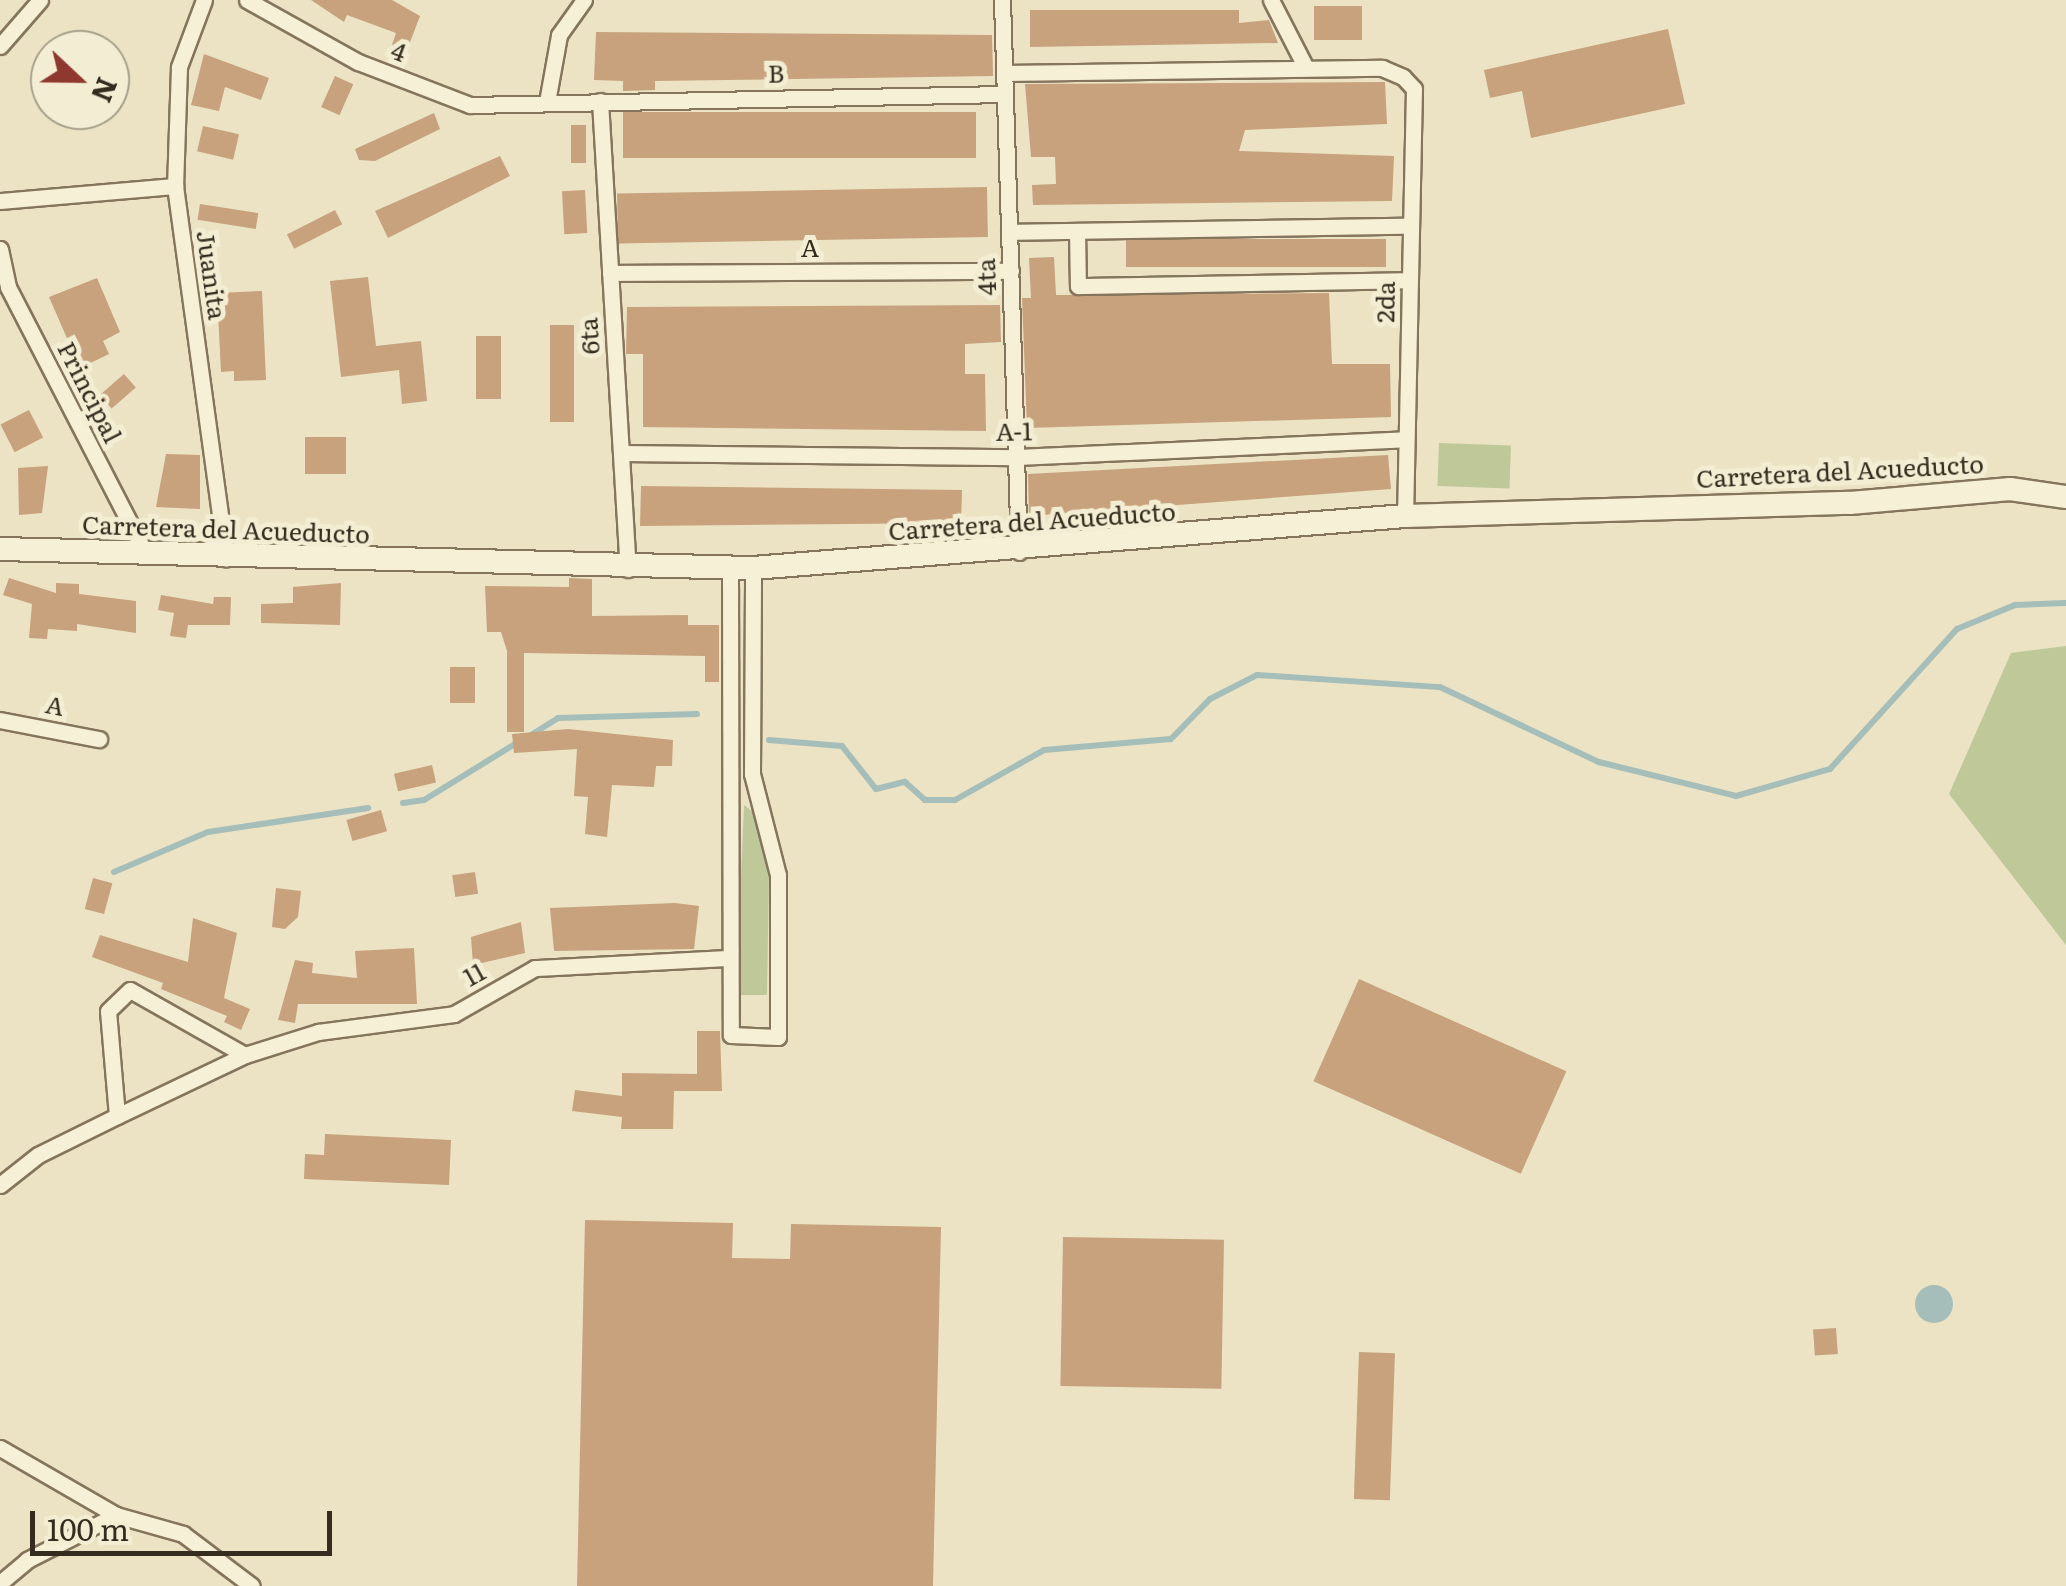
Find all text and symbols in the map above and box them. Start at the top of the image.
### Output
north arrow [30,30,130,130]
street label: 4 [387,35,411,67]
street label: B [767,58,785,88]
text: N [82,72,130,109]
street label: Juanita [191,228,233,322]
street label: A [801,232,819,262]
street label: 4ta [970,258,1002,296]
street label: 2da [1370,281,1400,323]
street label: 6ta [573,317,605,355]
street label: Principal [52,336,128,448]
street label: A-1 [995,416,1033,446]
street label: Carretera del Acueducto [1695,448,1985,494]
street label: Carretera del Acueducto [887,496,1177,546]
street label: Carretera del Acueducto [82,509,370,549]
street label: A [43,689,67,721]
street label: 11 [458,956,490,992]
scale bar [35,1491,338,1553]
text: 100 m [47,1506,129,1550]

